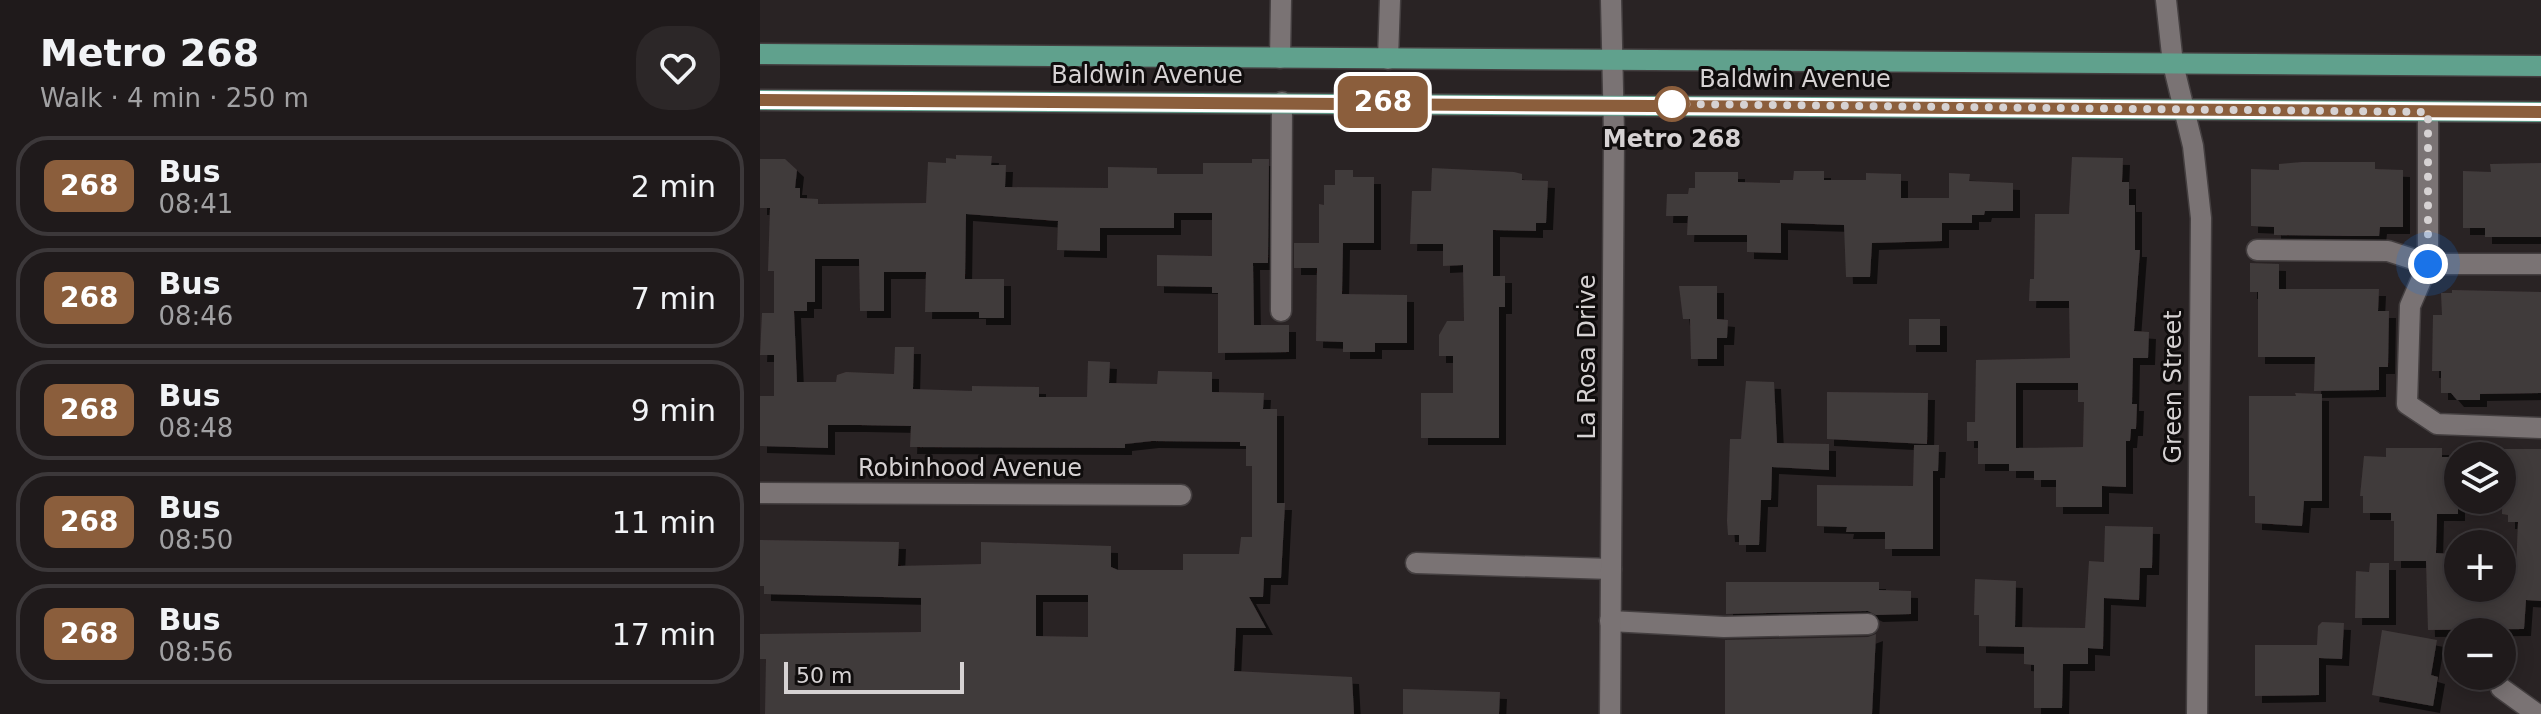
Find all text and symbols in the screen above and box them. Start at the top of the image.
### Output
button: heart [636,26,720,110]
text: Metro 268 [40,31,259,75]
street label: Baldwin Avenue [1051,61,1243,89]
street label: Baldwin Avenue [1699,65,1891,93]
line badge: 268 [1337,76,1429,128]
text: Walk · 4 min · 250 m [40,83,309,113]
text: 268 [1354,85,1412,118]
marker: Metro 268 [1655,87,1689,121]
place label: Metro 268 [1603,125,1741,153]
text: Bus [158,154,221,189]
text: 268 [60,169,118,202]
text: 2 min [631,169,716,204]
text: 08:41 [158,189,233,219]
your location [2408,244,2448,284]
text: Bus [158,266,221,301]
street label: La Rosa Drive [1573,275,1601,439]
text: 268 [60,281,118,314]
text: 7 min [631,281,716,316]
text: 08:46 [158,301,233,331]
street label: Green Street [2159,310,2187,464]
text: Bus [158,378,221,413]
text: 268 [60,393,118,426]
text: 9 min [631,393,716,428]
text: 08:48 [158,413,233,443]
map controls [2444,442,2516,690]
button: layers [2444,442,2516,514]
street label: Robinhood Avenue [858,454,1082,482]
text: Bus [158,490,221,525]
text: 268 [60,505,118,538]
text: 11 min [612,505,716,540]
text: 08:50 [158,525,233,555]
button: + [2444,530,2516,602]
text: Bus [158,602,221,637]
text: 268 [60,617,118,650]
text: 17 min [612,617,716,652]
button: − [2444,618,2516,690]
text: 08:56 [158,637,233,667]
scale bar [784,658,964,694]
text: 50 m [796,663,852,688]

